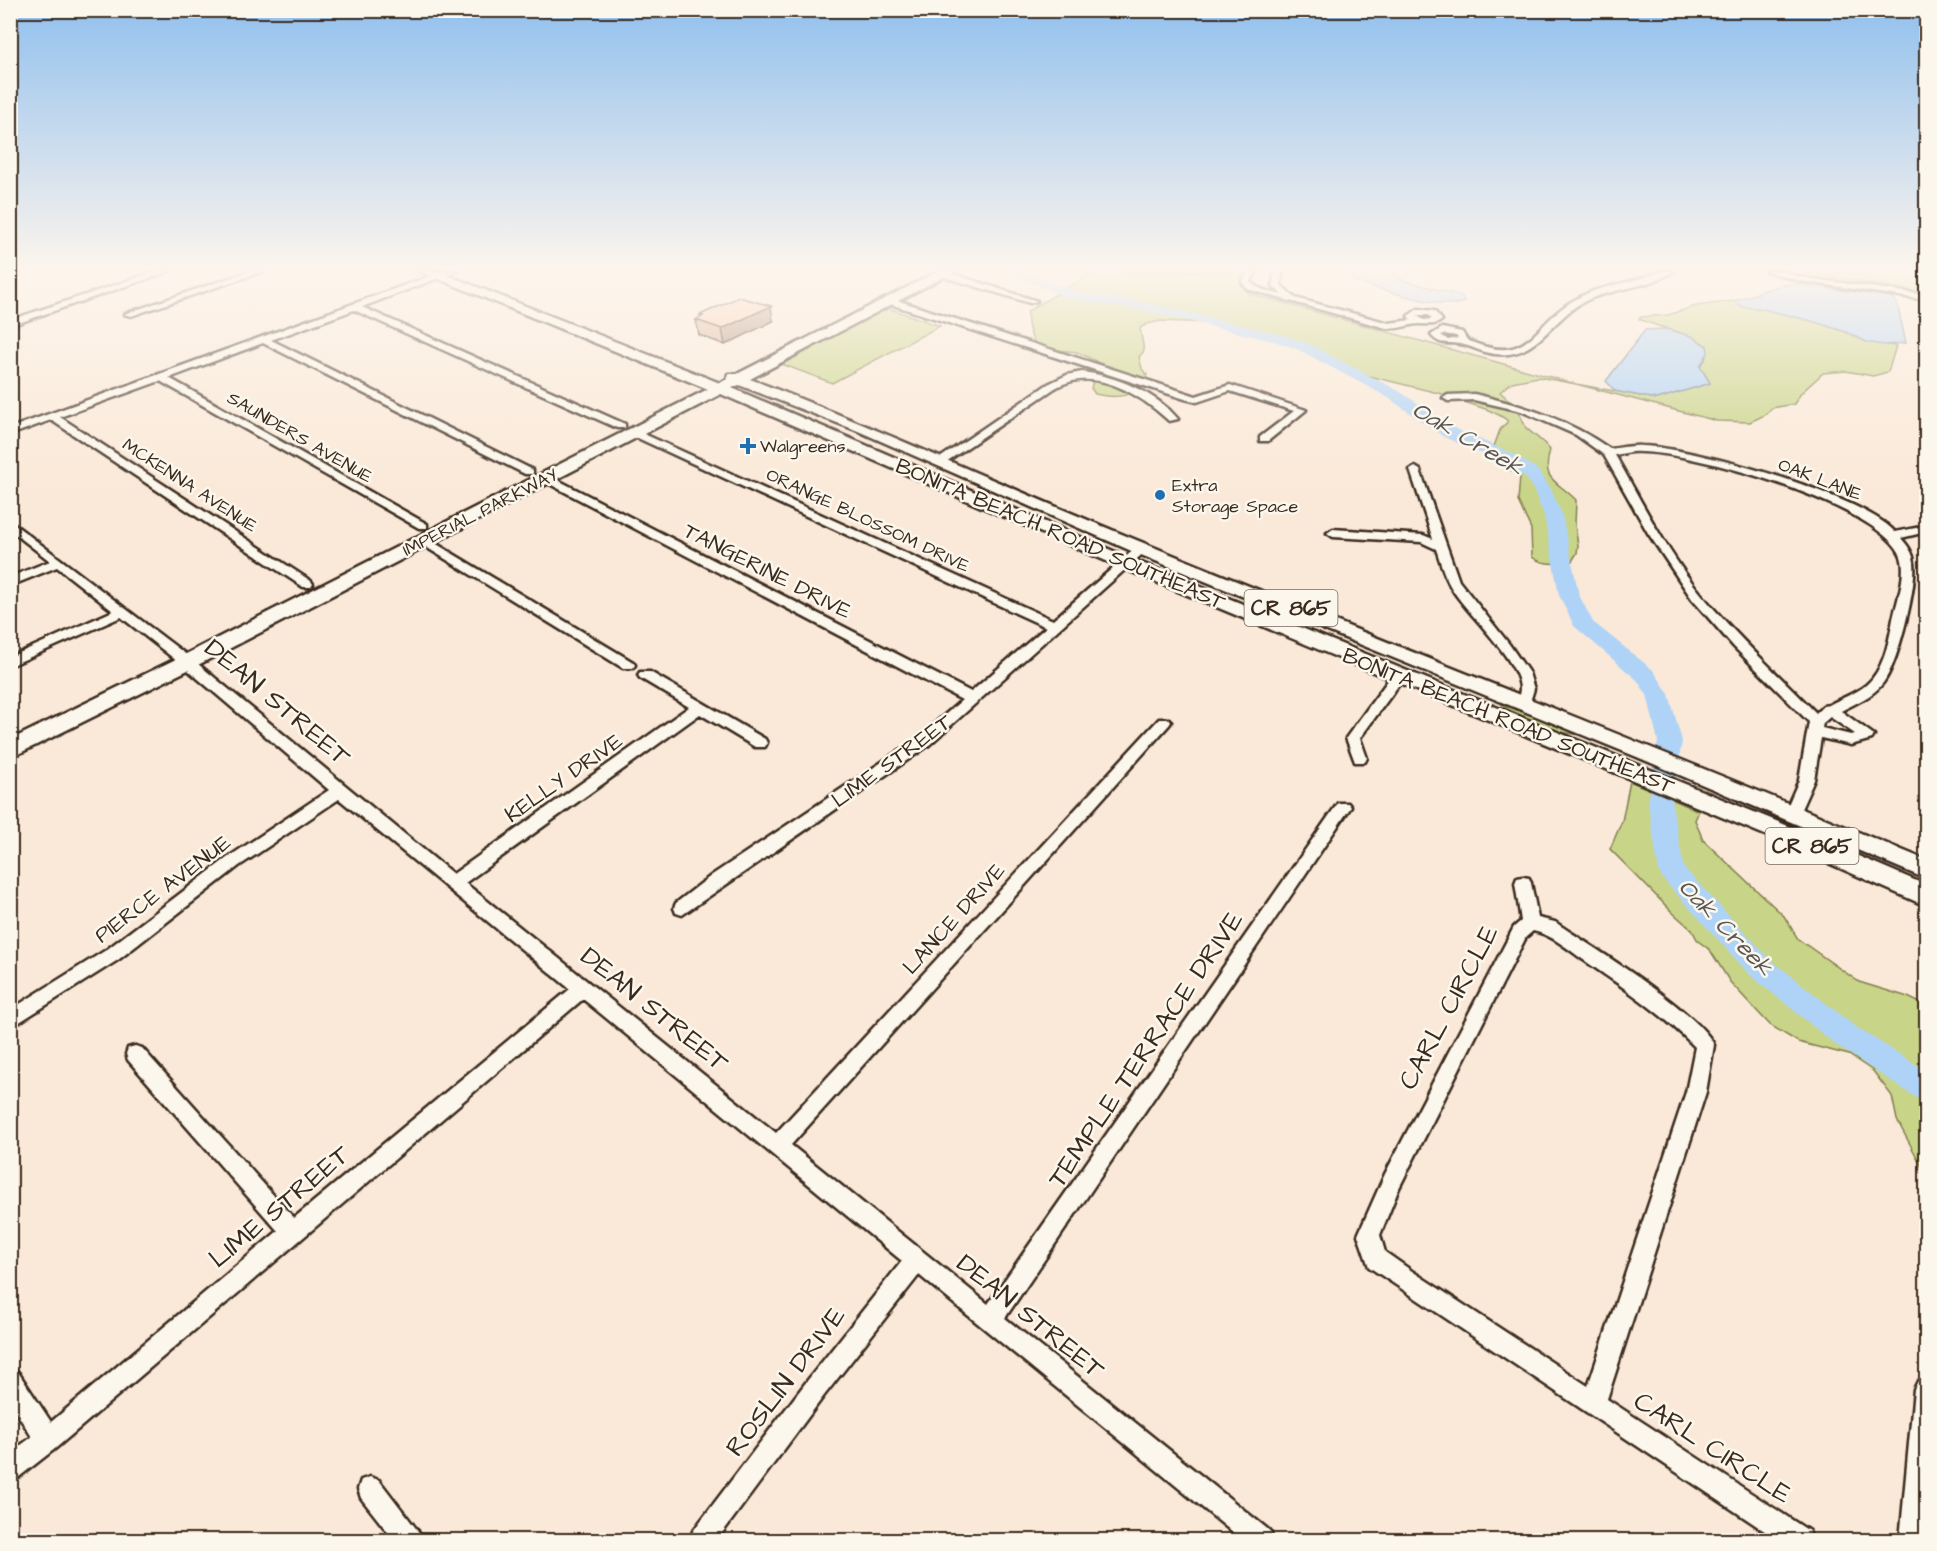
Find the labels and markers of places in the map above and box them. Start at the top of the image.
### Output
place label: Walgreens [760,434,846,460]
marker: Walgreens [741,439,755,453]
place label: Extra Storage Space [1172,473,1298,520]
marker: Extra Storage Space [1153,488,1167,502]

